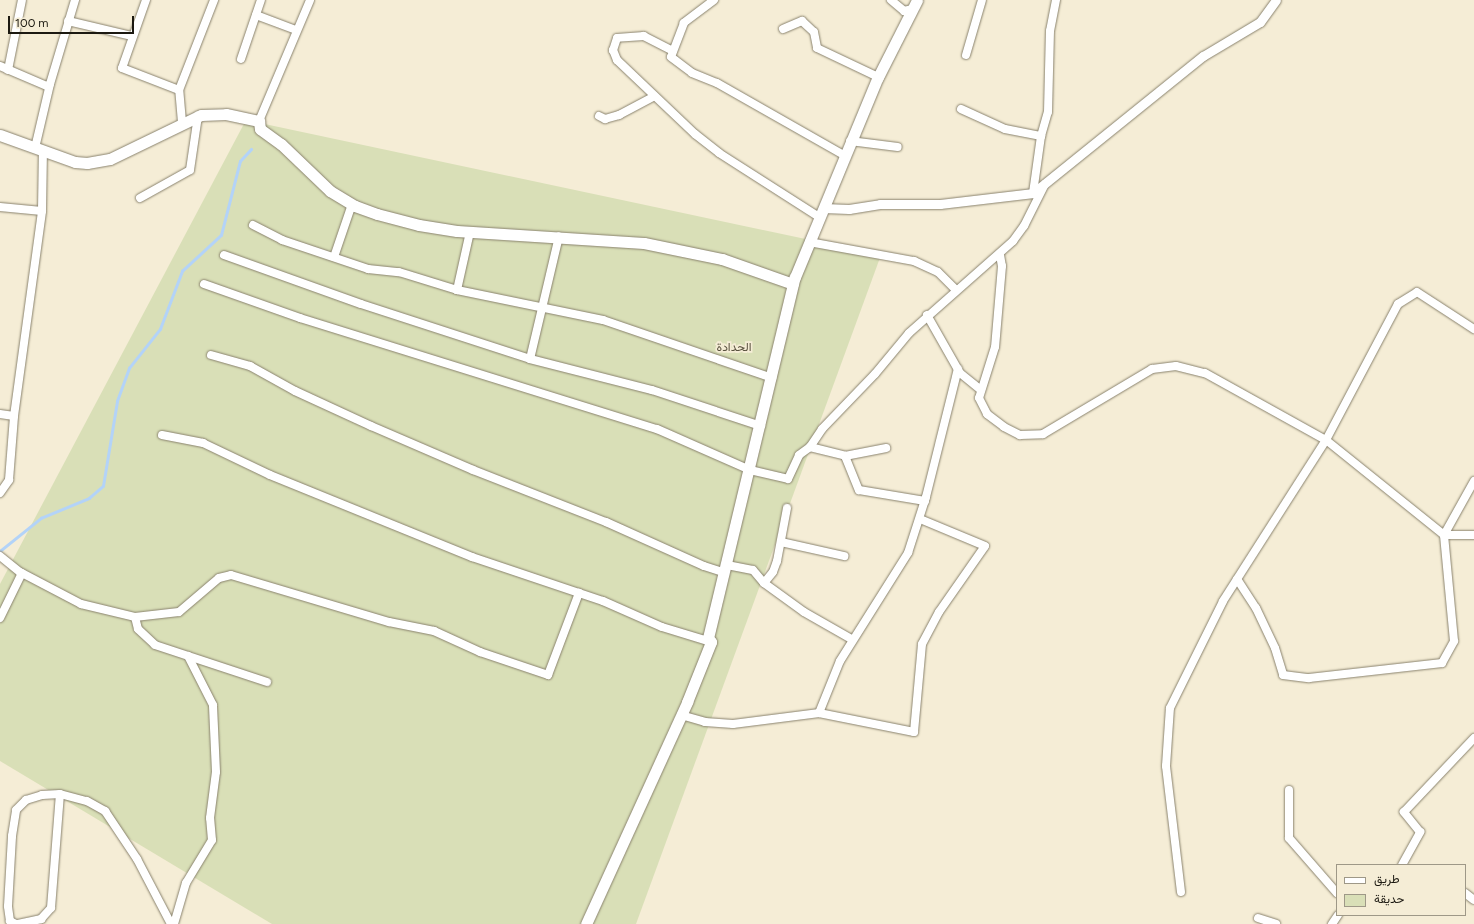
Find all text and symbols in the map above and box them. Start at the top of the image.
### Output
scale bar [10,8,136,34]
text: 100 m [15,16,49,30]
district label: الحدادة [717,341,751,355]
legend [1336,864,1466,916]
text: طريق [1374,872,1399,886]
text: حديقة [1374,892,1404,906]

